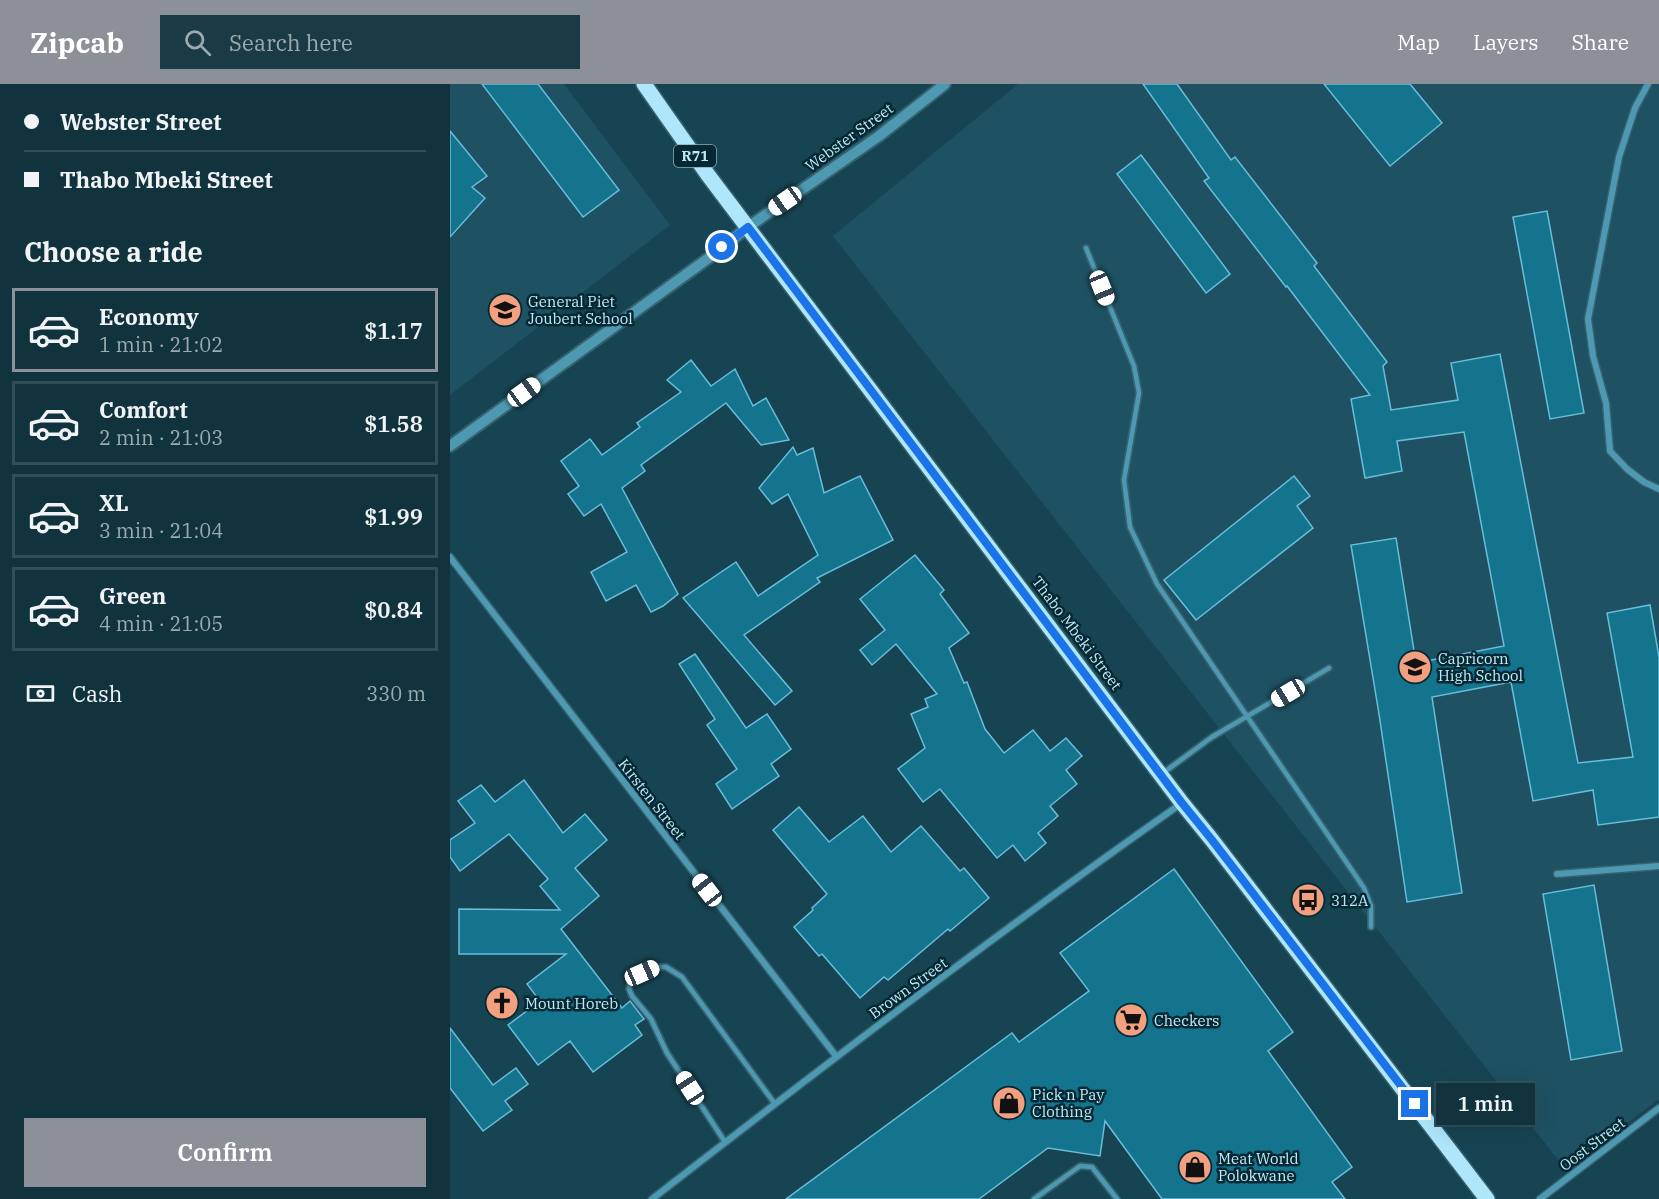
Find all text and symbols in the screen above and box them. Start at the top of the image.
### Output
search box [160,15,580,69]
text: Zipcab [30,24,124,61]
icon: search [181,26,214,59]
text: Search here [229,28,353,57]
text: Map [1397,28,1440,56]
text: Layers [1473,28,1539,56]
text: Share [1572,28,1629,56]
street label: Webster Street [801,99,897,175]
text: Webster Street [60,107,221,136]
road number: R71 [674,145,716,167]
text: Thabo Mbeki Street [60,165,273,194]
car [765,183,805,219]
route start [708,233,735,260]
text: Choose a ride [24,234,203,269]
car [1087,268,1117,308]
school or university icon: General Piet Joubert School [487,292,523,328]
place label: General Piet Joubert School [528,292,633,328]
text: Economy [99,302,199,331]
icon: car [27,303,81,357]
text: $1.17 [364,316,423,345]
text: 1 min · 21:02 [99,331,223,358]
car [504,374,544,410]
text: Comfort [99,395,188,424]
icon: car [27,396,81,450]
text: $1.58 [364,409,423,438]
text: 2 min · 21:03 [99,424,223,451]
text: XL [99,488,129,517]
icon: car [27,489,81,543]
text: $1.99 [364,502,423,531]
text: 3 min · 21:04 [99,517,223,544]
street label: Thabo Mbeki Street [1028,572,1126,694]
text: Green [99,581,166,610]
icon: car [27,582,81,636]
text: $0.84 [364,595,423,624]
text: 4 min · 21:05 [99,610,223,637]
school or university icon: Capricorn High School [1397,649,1433,685]
place label: Capricorn High School [1438,649,1523,685]
car [1268,676,1308,710]
icon: cash [24,677,57,710]
text: Cash [72,679,123,708]
text: 330 m [366,680,426,707]
street label: Kirsten Street [614,755,690,843]
car [689,870,725,910]
bus stop icon: 312A [1290,882,1326,918]
place label: 312A [1331,891,1369,910]
street label: Brown Street [865,953,951,1023]
car [622,957,662,989]
church icon: Mount Horeb [484,985,520,1021]
place label: Mount Horeb [525,994,618,1013]
supermarket icon: Checkers [1113,1002,1149,1038]
place label: Checkers [1154,1011,1219,1030]
car [673,1068,707,1108]
callout: 1 min [1436,1083,1535,1125]
shop icon: Pick n Pay Clothing [991,1085,1027,1121]
place label: Pick n Pay Clothing [1032,1085,1104,1121]
route end [1401,1090,1428,1117]
text: 1 min [1458,1090,1513,1117]
street label: Oost Street [1555,1113,1629,1175]
button: Confirm [24,1118,426,1187]
shop icon: Meat World Polokwane [1177,1149,1213,1185]
place label: Meat World Polokwane [1218,1149,1299,1185]

